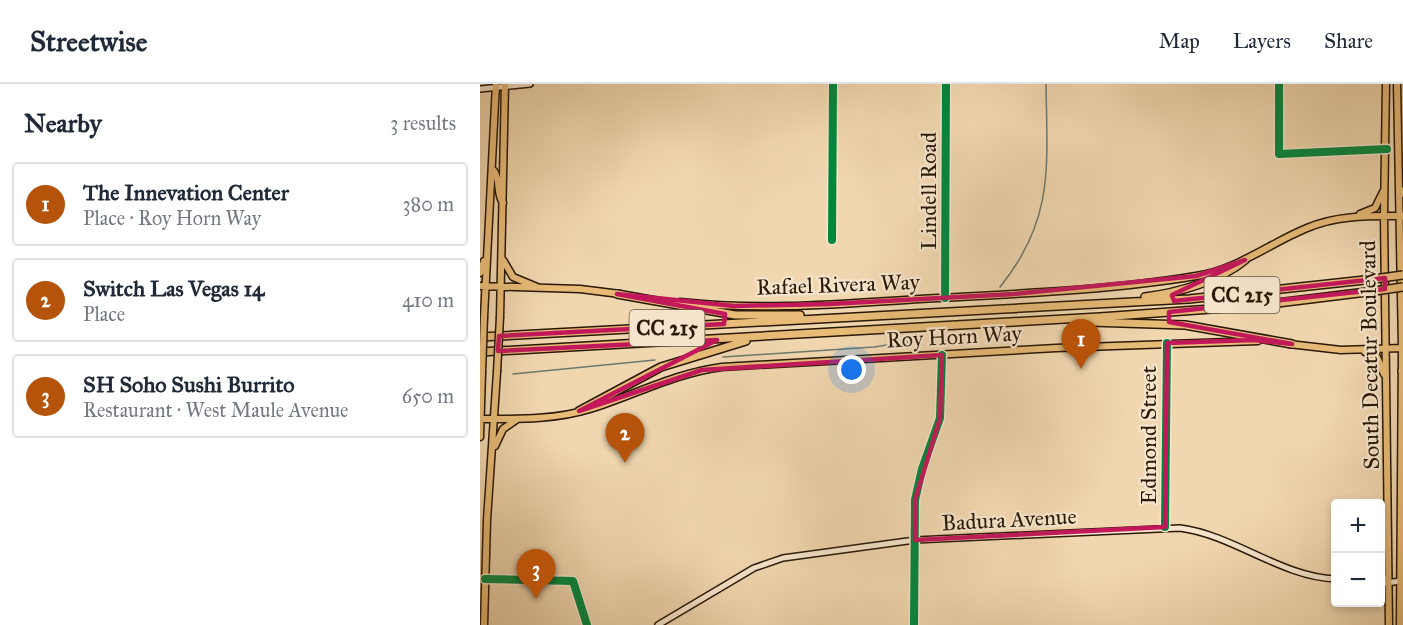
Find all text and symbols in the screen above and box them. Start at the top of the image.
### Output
text: Streetwise [30,24,147,59]
text: Map [1159,28,1200,54]
text: Layers [1233,28,1291,54]
text: Share [1324,28,1373,54]
text: Nearby [24,107,102,139]
text: 3 results [390,111,456,135]
street label: Lindell Road [915,132,942,250]
text: The Innevation Center [83,179,289,206]
text: 1 [42,192,49,216]
text: 380 m [403,192,454,216]
text: Place · Roy Horn Way [83,206,261,230]
street label: South Decatur Boulevard [1354,240,1385,470]
street label: Rafael Rivera Way [756,268,921,301]
text: Switch Las Vegas 14 [83,275,264,302]
road number: CC 215 [1204,277,1280,313]
text: 2 [41,288,50,312]
text: 410 m [402,288,454,312]
text: Place [83,302,125,326]
road number: CC 215 [630,310,705,346]
street label: Roy Horn Way [886,319,1023,354]
pin: 1 [1062,320,1100,369]
your location [837,355,866,384]
street label: Edmond Street [1135,365,1162,504]
text: SH Soho Sushi Burrito [83,371,295,398]
text: 3 [42,384,50,408]
text: 650 m [402,384,454,408]
text: Restaurant · West Maule Avenue [83,398,348,422]
pin: 2 [606,414,644,463]
map controls [1331,499,1385,607]
button: + [1331,499,1385,553]
street label: Badura Avenue [941,502,1077,537]
pin: 3 [516,550,556,599]
button: − [1331,553,1385,607]

